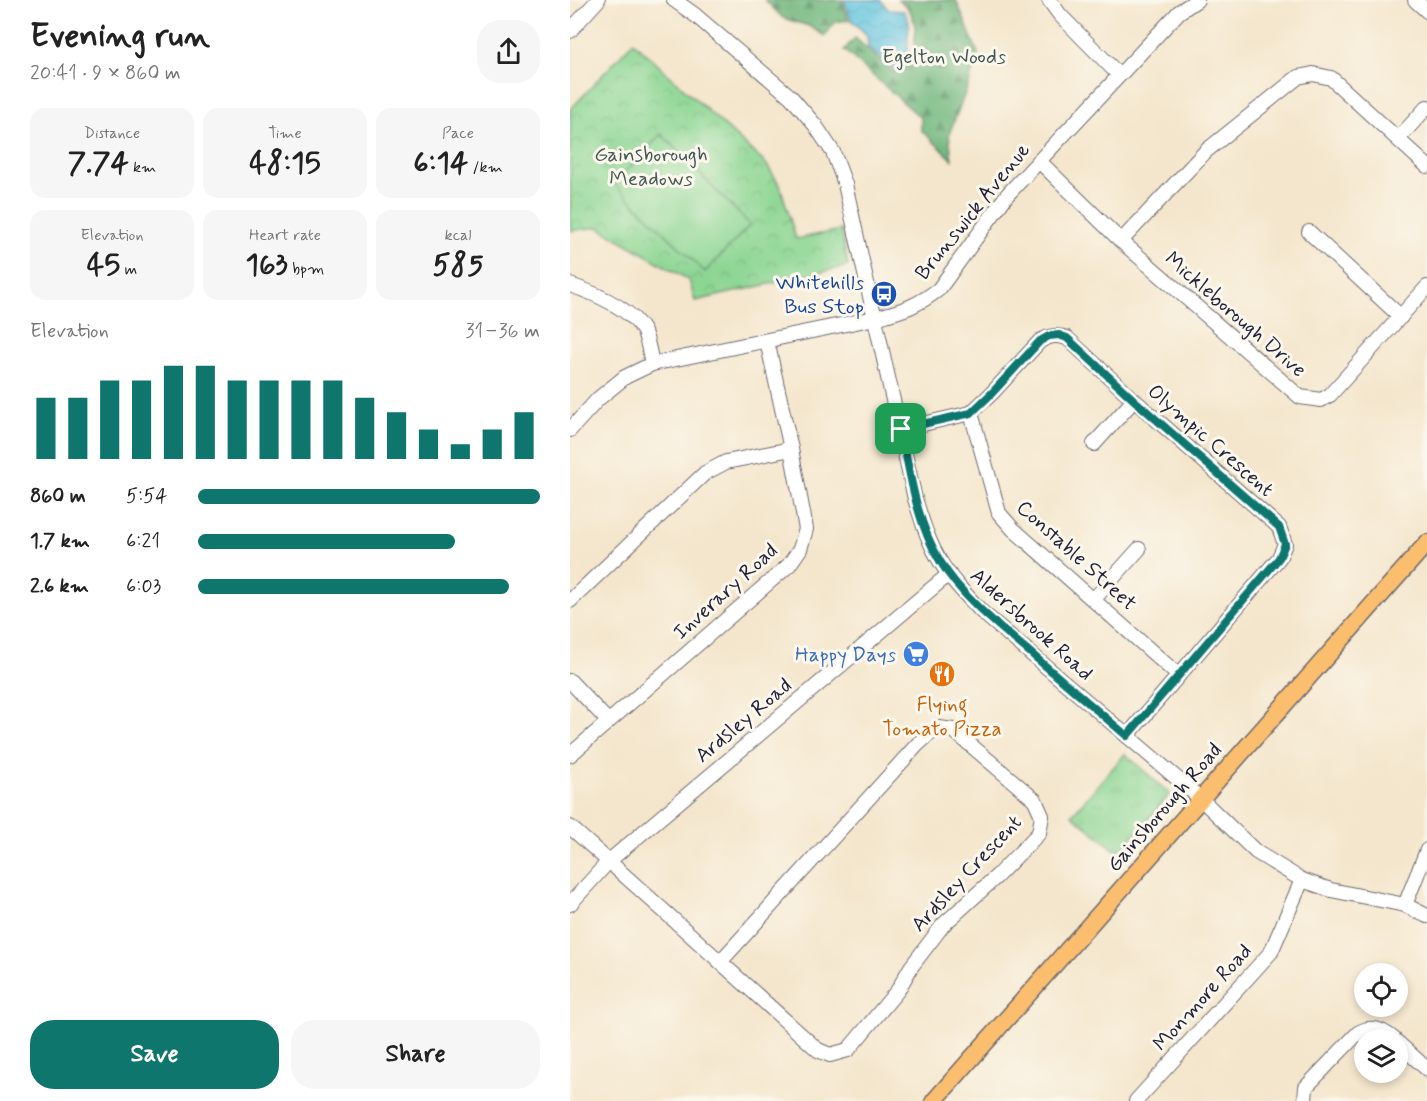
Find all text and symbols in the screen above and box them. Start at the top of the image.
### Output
text: Evening run [30,15,210,59]
button: share [477,20,540,83]
park label: Egelton Woods [882,43,1006,71]
text: 20:41 · 9 × 860 m [30,60,181,87]
text: Distance [84,123,140,144]
text: Time [268,123,302,144]
text: Pace [442,123,474,144]
street label: Brunswick Avenue [909,137,1037,286]
park label: Gainsborough Meadows [594,141,708,193]
text: 7.74 [68,144,129,183]
text: 48:15 [249,144,321,183]
text: 6:14 [413,144,468,183]
text: km [129,157,156,178]
text: /km [468,157,503,178]
text: Elevation [81,225,144,246]
text: Heart rate [249,225,321,246]
text: kcal [445,225,471,246]
street label: Mickleborough Drive [1159,245,1312,384]
text: 45 [87,246,120,285]
text: 163 [246,246,288,285]
text: 585 [432,246,484,285]
text: m [120,259,137,280]
text: bpm [288,259,324,280]
place label: Whitehills Bus Stop [775,269,864,321]
bus stop icon: Whitehills Bus Stop [869,279,899,309]
text: Elevation [30,318,109,345]
text: 31–36 m [466,318,540,345]
street label: Olympic Crescent [1141,378,1280,504]
pin [875,403,926,454]
icon: arrive [884,412,917,445]
text: 860 m [30,483,86,510]
text: 5:54 [126,483,167,510]
street label: Constable Street [1010,494,1143,617]
text: 1.7 km [30,528,90,555]
text: 6:21 [126,528,160,555]
street label: Inverary Road [667,537,784,646]
street label: Aldersbrook Road [964,562,1099,687]
text: 2.6 km [30,573,89,600]
text: 6:03 [126,573,161,600]
supermarket icon: Happy Days [901,639,931,669]
place label: Happy Days [795,641,896,669]
restaurant icon: Flying Tomato Pizza [927,659,957,689]
street label: Ardsley Road [689,672,798,769]
place label: Flying Tomato Pizza [882,691,1002,743]
street label: Gainsborough Road [1101,737,1229,878]
street label: Ardsley Crescent [905,809,1028,938]
street label: Monmore Road [1147,938,1259,1057]
map controls [1354,963,1408,1083]
button: locate [1354,963,1408,1017]
button: Save [30,1020,279,1089]
button: Share [291,1020,540,1089]
button: layers [1354,1029,1408,1083]

